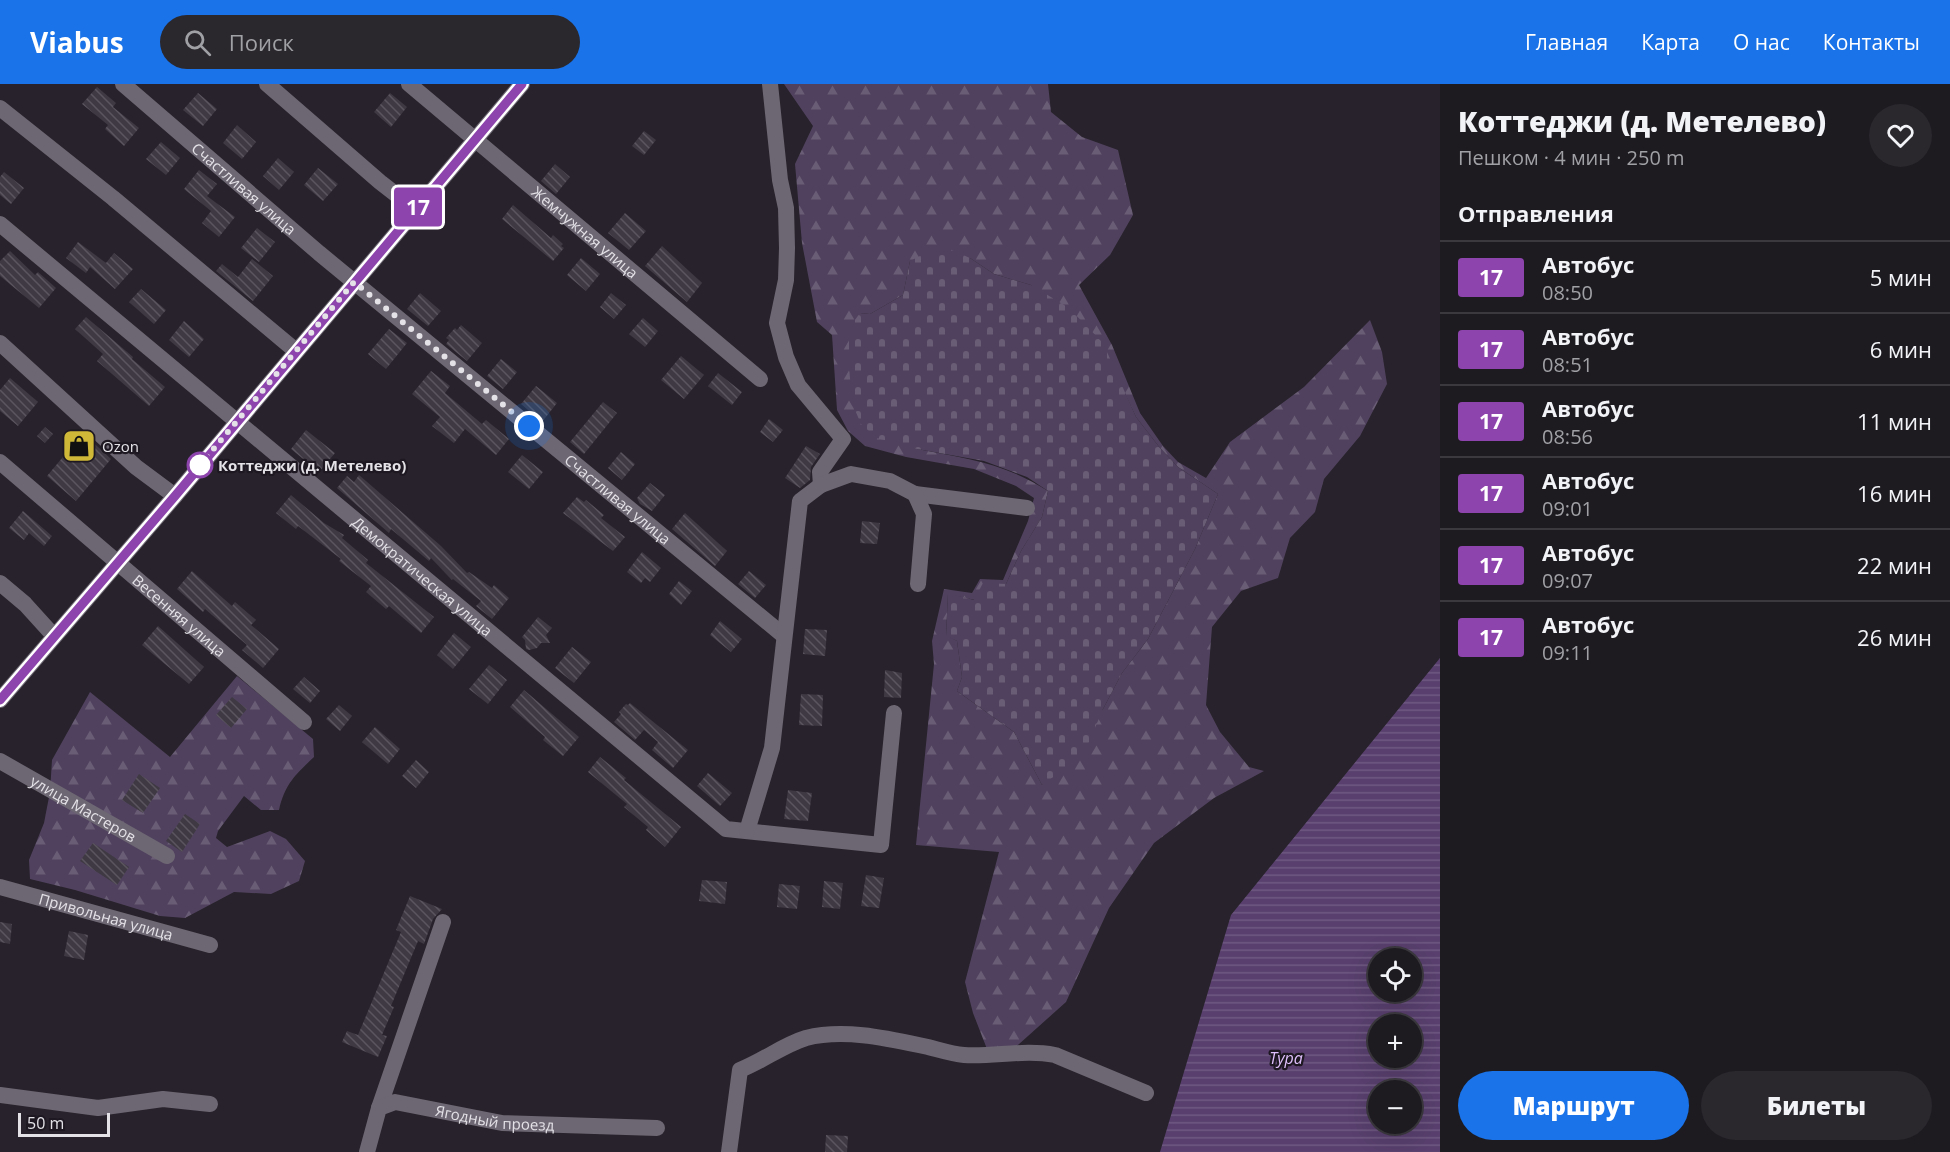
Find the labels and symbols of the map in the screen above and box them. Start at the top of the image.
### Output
street label: Счастливая улица [188,138,301,239]
street label: Жемчужная улица [528,181,642,282]
line badge: 17 [391,188,445,226]
your location [514,411,544,441]
shop icon: Ozon [61,428,97,464]
place label: Ozon [102,436,139,456]
street label: Счастливая улица [561,449,675,549]
marker: Коттеджи (д. Метелево) [187,452,213,478]
place label: Коттеджи (д. Метелево) [218,455,406,475]
street label: Демократическая улица [348,512,497,640]
street label: Весенняя улица [129,570,230,661]
street label: улица Мастеров [27,770,140,846]
street label: Привольная улица [37,888,175,944]
water label: Тура [1269,1047,1303,1069]
street label: Ягодный проезд [434,1100,555,1135]
scale bar [18,1110,110,1138]

